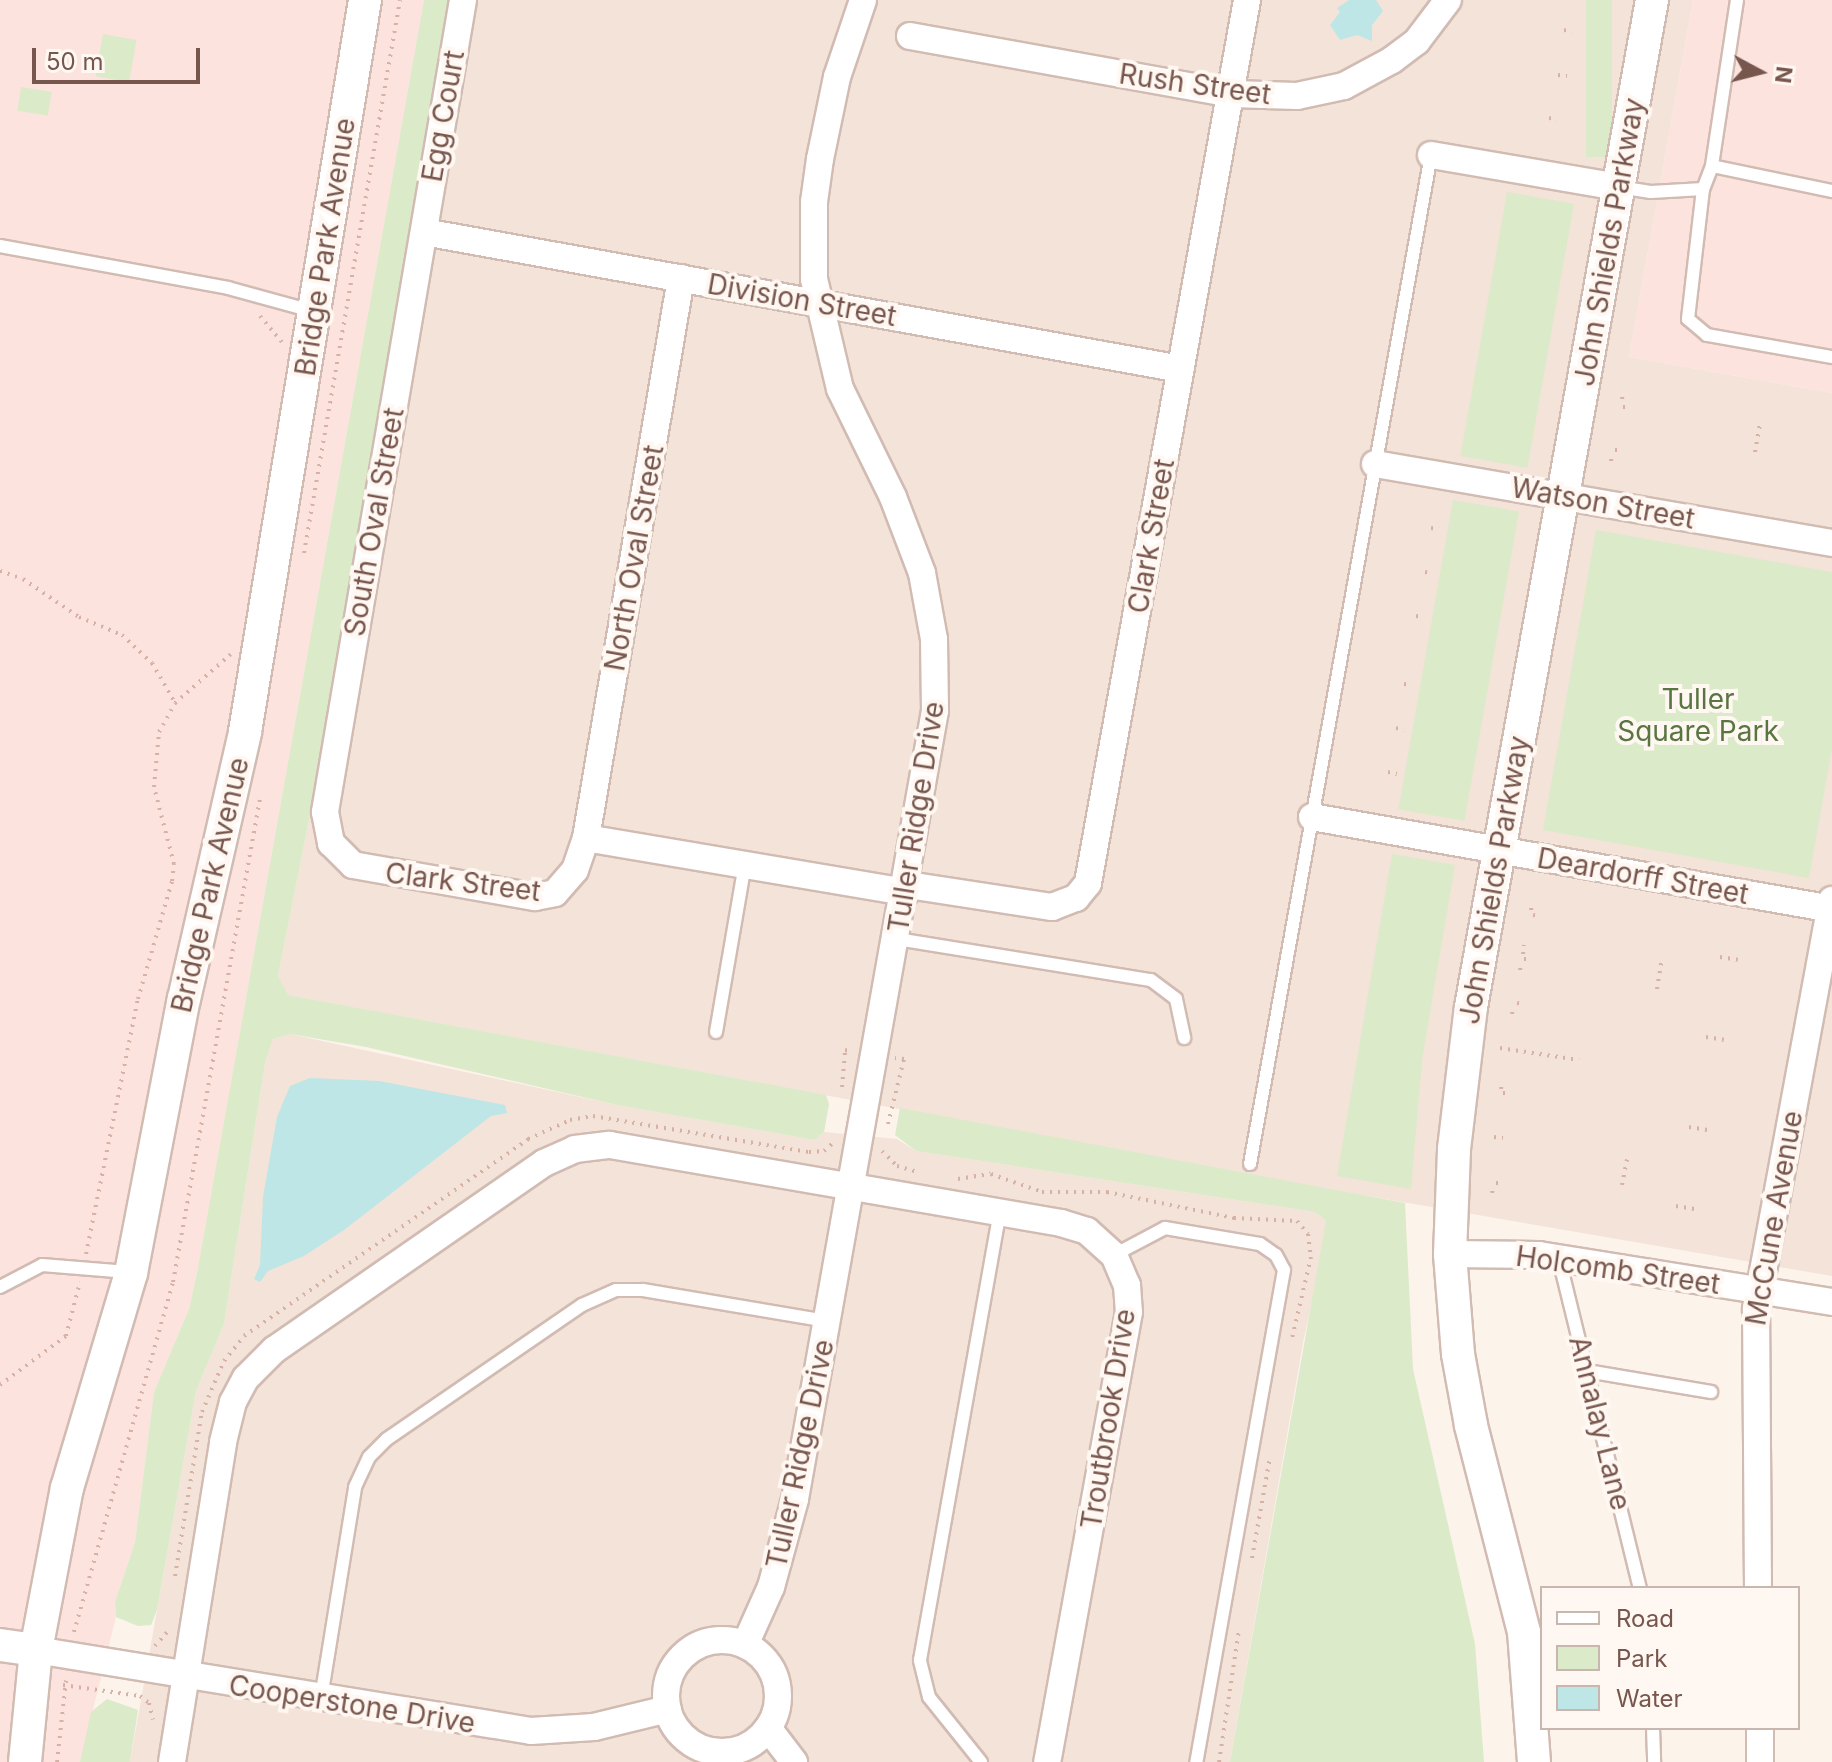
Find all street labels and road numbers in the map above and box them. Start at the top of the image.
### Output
street label: Egg Court [415,48,471,184]
street label: Rush Street [1117,57,1273,111]
street label: John Shields Parkway [1567,95,1651,389]
street label: Bridge Park Avenue [288,116,362,378]
street label: Division Street [705,267,899,333]
street label: South Oval Street [337,405,411,639]
street label: North Oval Street [598,442,670,674]
street label: Clark Street [1121,456,1181,616]
street label: Watson Street [1509,470,1697,536]
street label: Tuller Ridge Drive [881,699,951,935]
street label: John Shields Parkway [1452,733,1536,1027]
street label: Bridge Park Avenue [164,754,256,1016]
street label: Deardorff Street [1535,841,1751,911]
street label: Clark Street [383,856,543,908]
street label: McCune Avenue [1739,1108,1809,1328]
street label: Holcomb Street [1514,1239,1722,1301]
street label: Troutbrook Drive [1074,1306,1142,1532]
street label: Annalay Lane [1562,1332,1638,1514]
street label: Tuller Ridge Drive [759,1336,841,1572]
street label: Cooperstone Drive [227,1668,477,1740]

